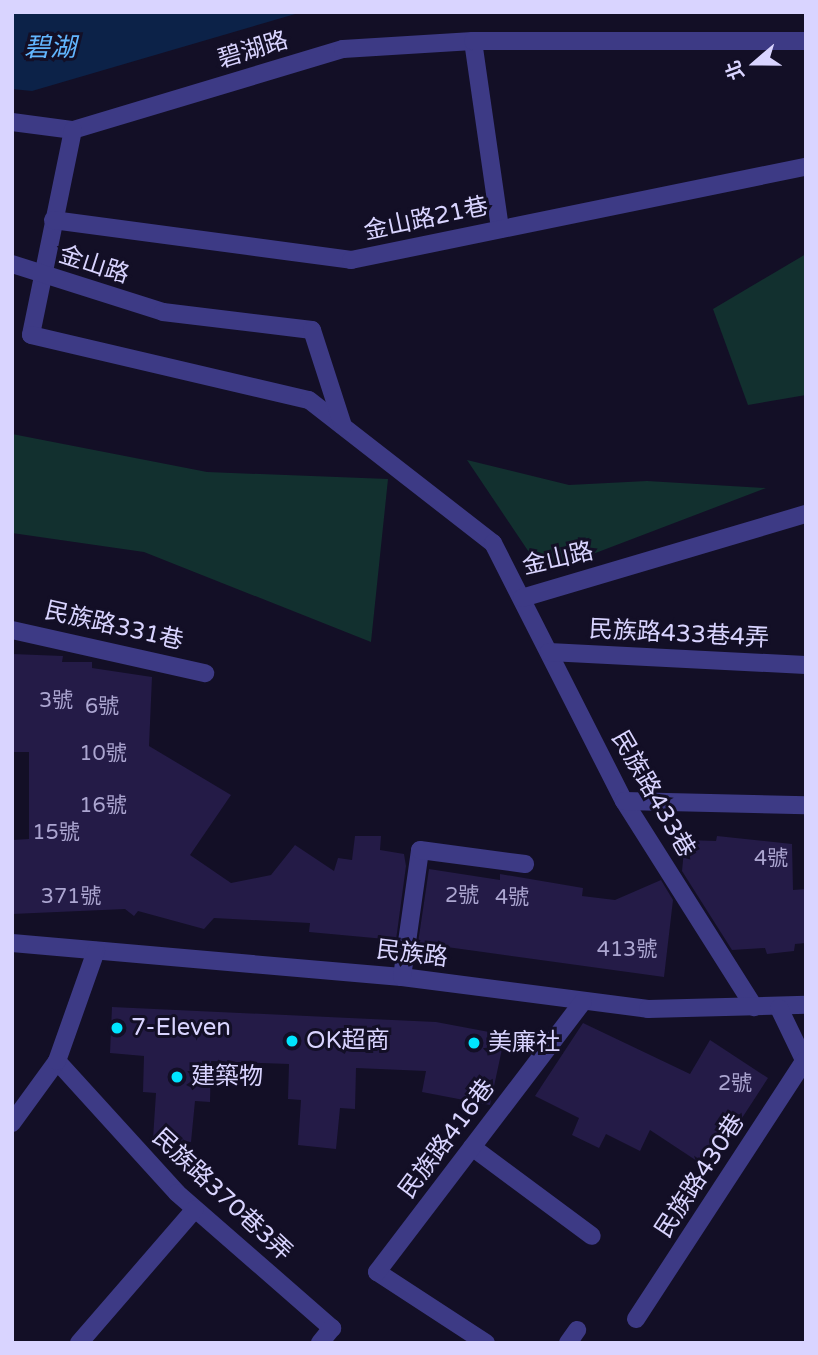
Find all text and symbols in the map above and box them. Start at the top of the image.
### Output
street label: 碧湖路 [214,26,292,74]
north arrow [720,28,790,98]
water label: 碧湖 [24,32,76,64]
text: 北 [722,57,749,83]
street label: 金山路21巷 [361,192,491,246]
street label: 金山路 [55,240,133,290]
street label: 金山路 [520,537,596,581]
street label: 民族路331巷 [42,596,186,656]
street label: 民族路433巷4弄 [588,615,770,653]
house number: 3號 [39,688,73,714]
house number: 6號 [85,694,119,720]
street label: 民族路433巷 [605,726,701,862]
house number: 10號 [79,741,127,767]
house number: 16號 [79,793,127,819]
house number: 15號 [32,820,80,846]
house number: 4號 [754,846,788,872]
house number: 2號 [445,883,479,909]
house number: 371號 [41,884,101,910]
house number: 4號 [495,885,529,911]
street label: 民族路 [375,935,449,973]
house number: 413號 [597,937,657,963]
place label: 7-Eleven [131,1014,231,1042]
marker: 7-Eleven [109,1020,125,1036]
place label: OK超商 [306,1027,390,1055]
place label: 美廉社 [488,1029,560,1057]
marker: OK超商 [284,1033,300,1049]
marker: 美廉社 [466,1035,482,1051]
place label: 建築物 [191,1063,263,1091]
marker: 建築物 [169,1069,185,1085]
house number: 2號 [718,1071,752,1097]
street label: 民族路416巷 [393,1074,501,1204]
street label: 民族路430巷 [649,1109,751,1243]
street label: 民族路370巷3弄 [146,1123,298,1267]

